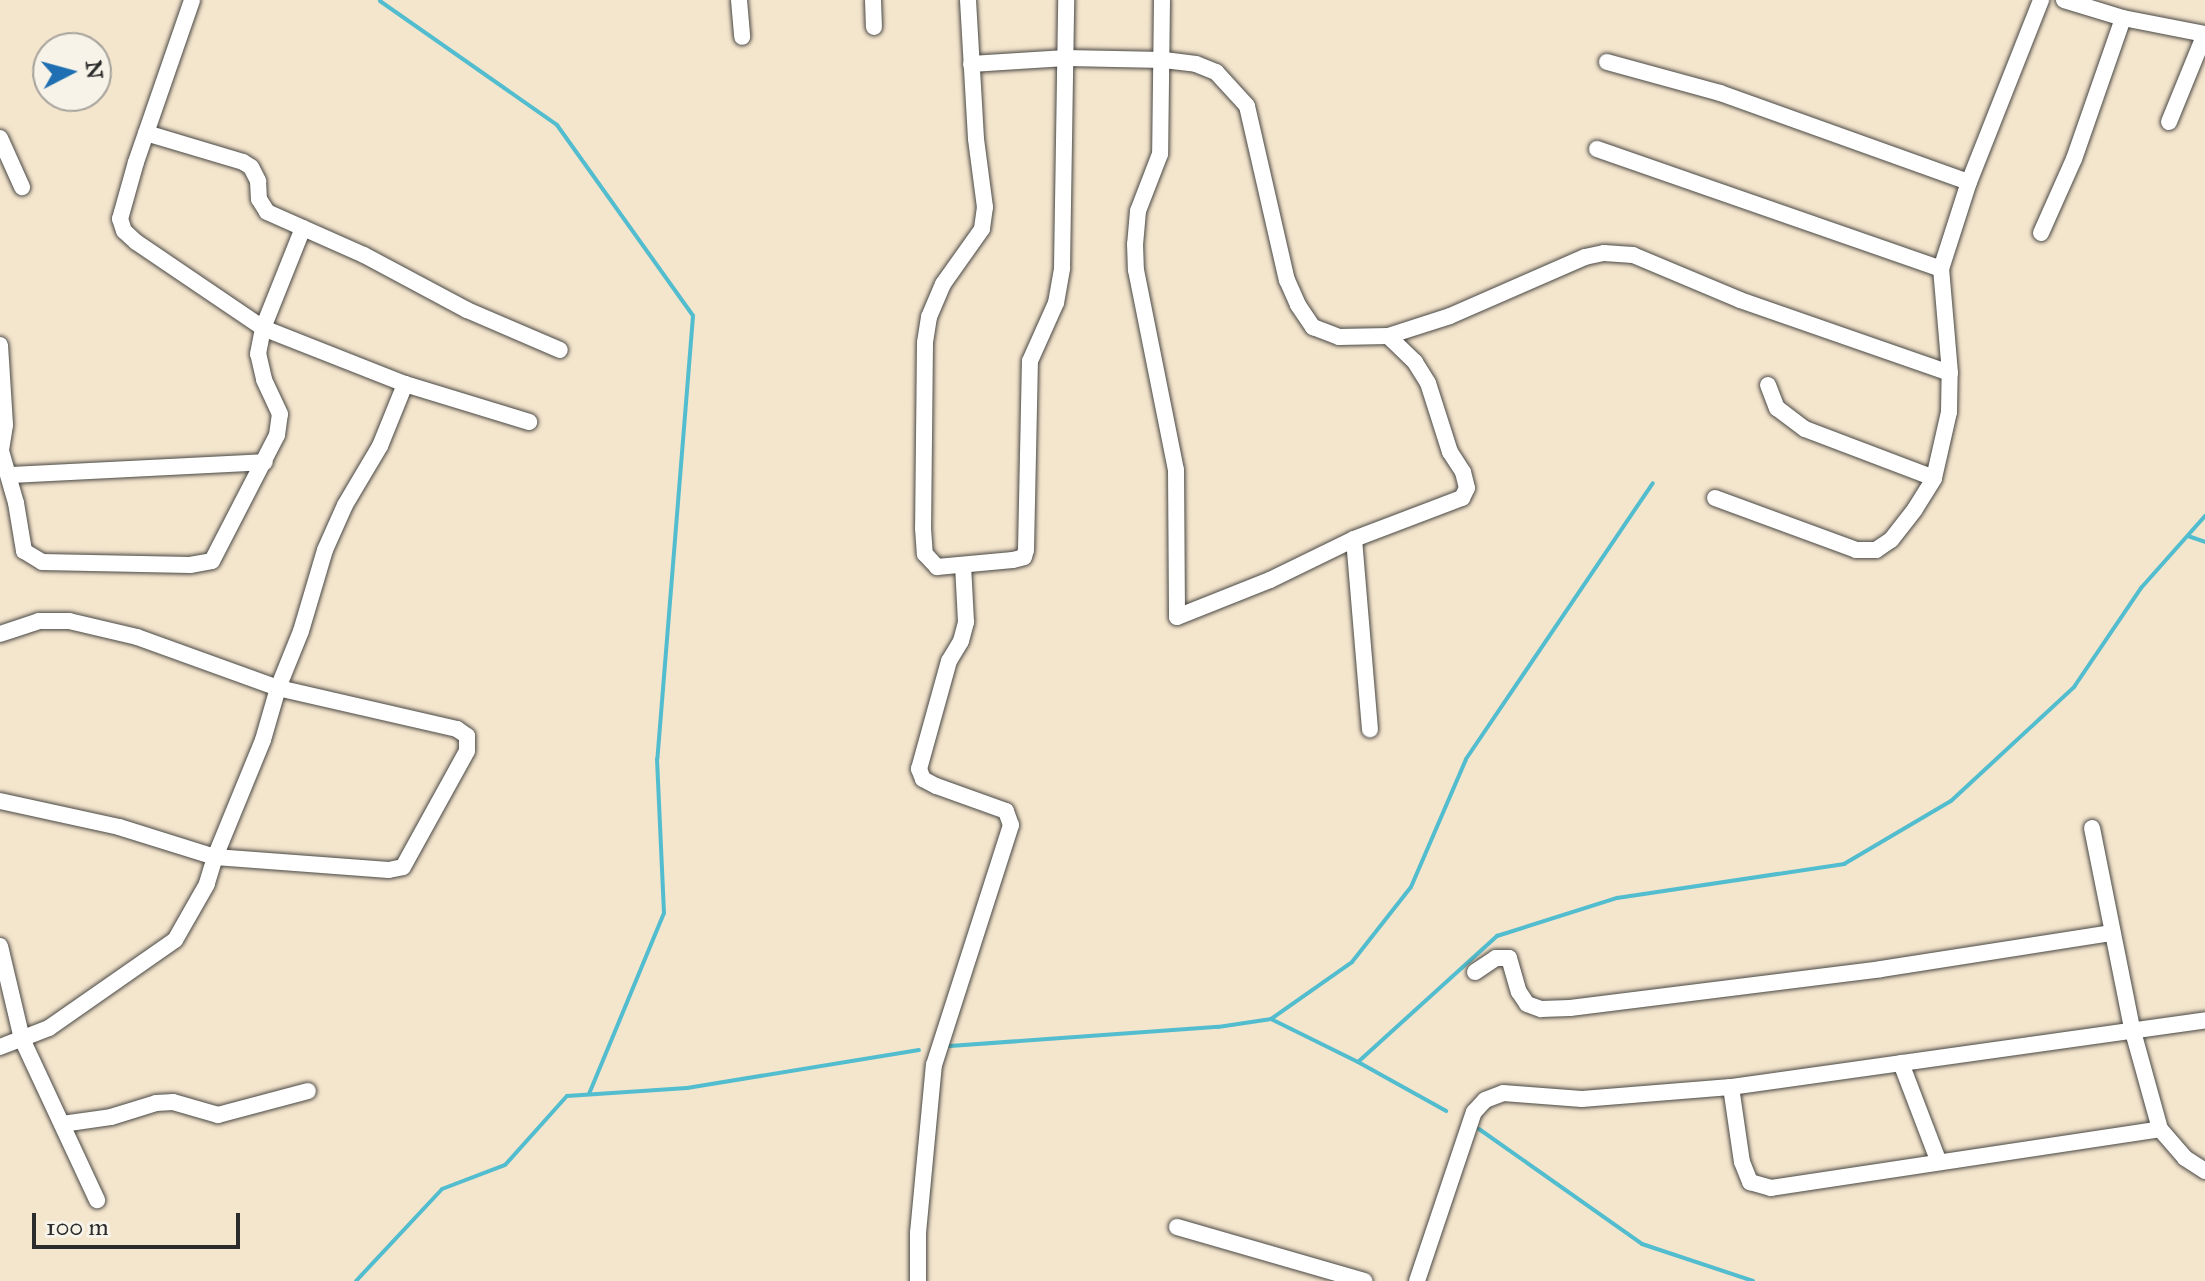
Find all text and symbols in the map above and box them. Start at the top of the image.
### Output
north arrow [32,32,112,112]
text: N [80,59,109,80]
scale bar [36,1197,244,1247]
text: 100 m [46,1212,109,1242]

